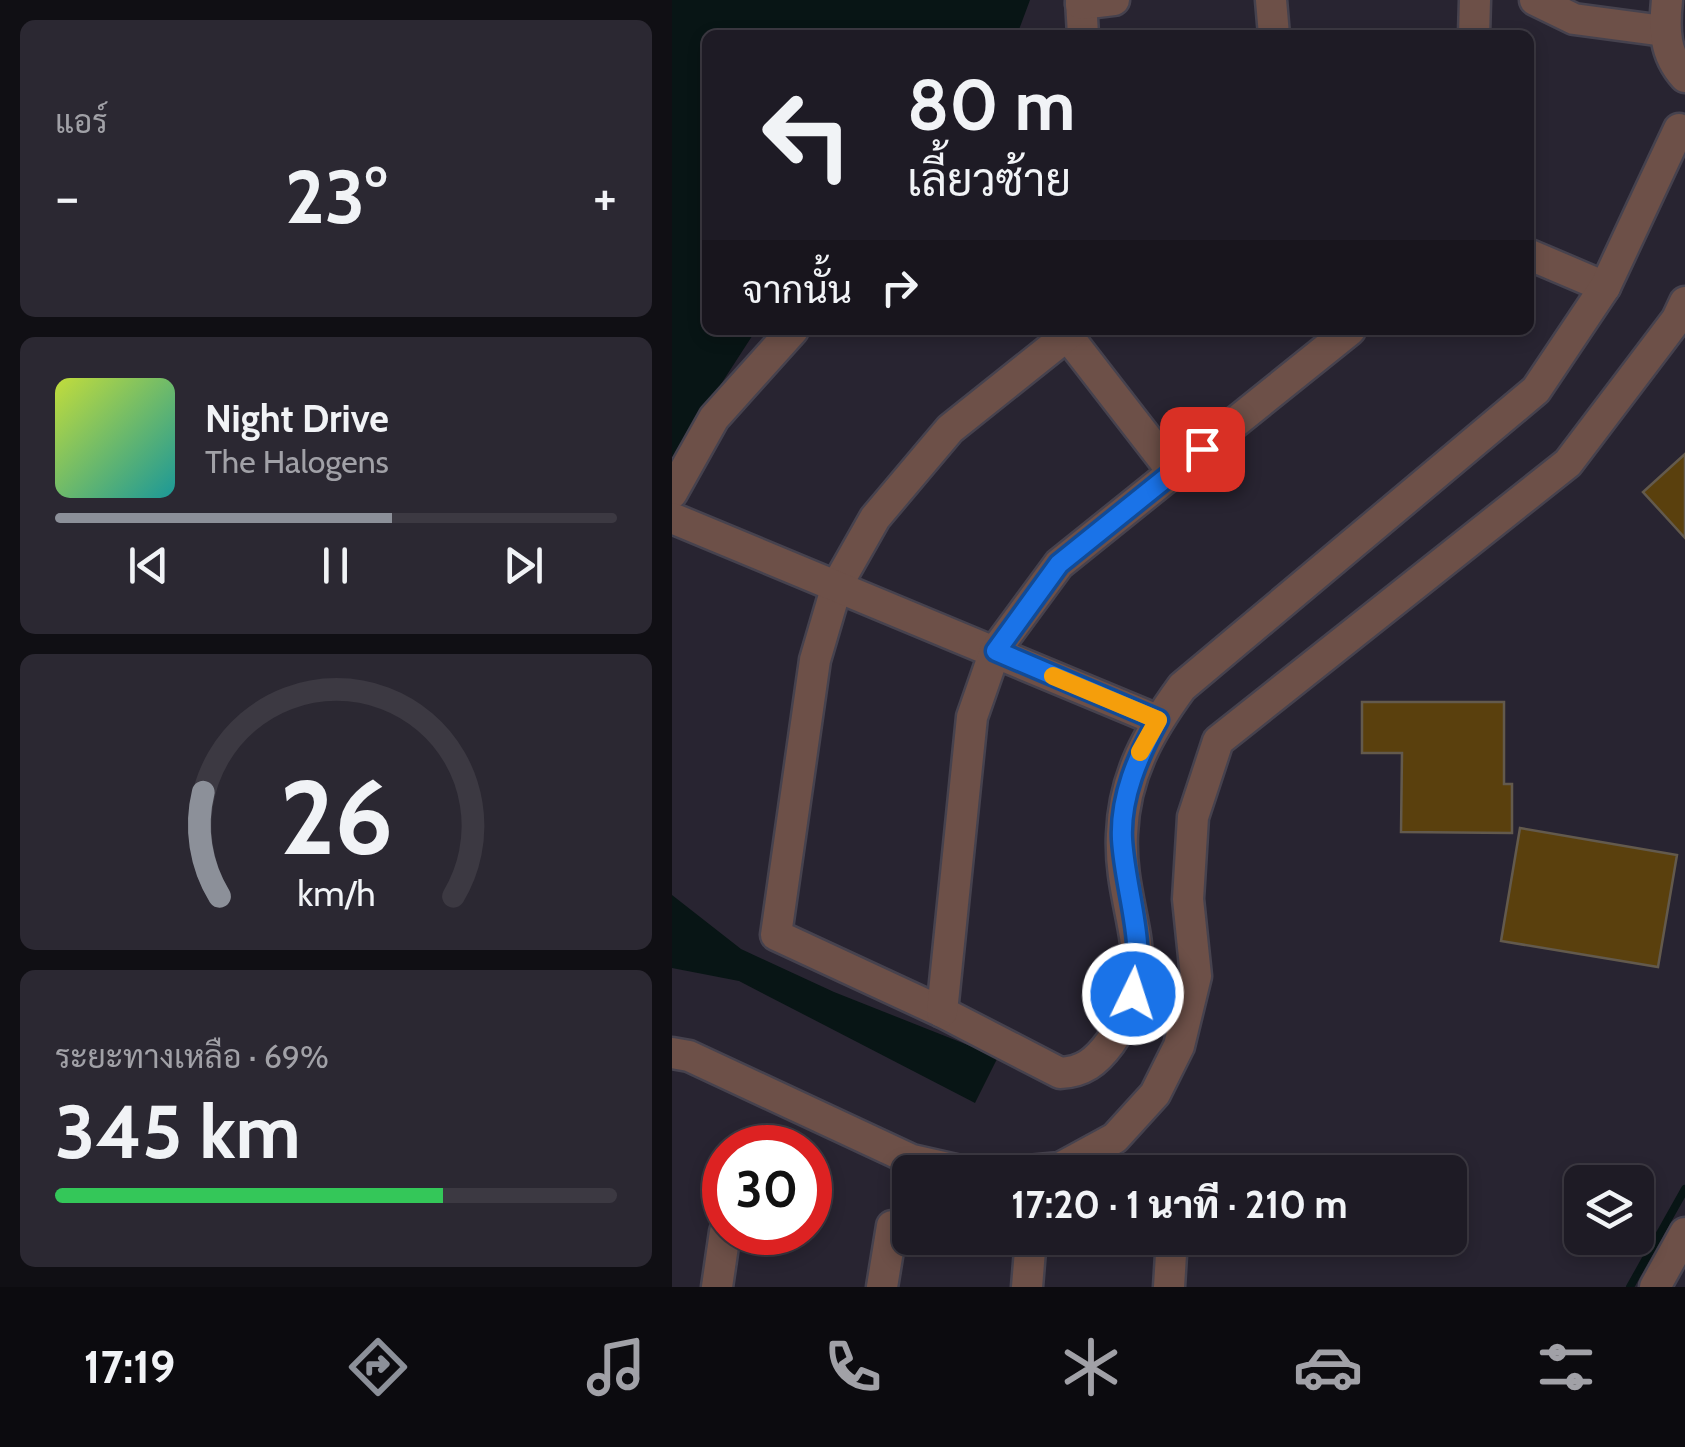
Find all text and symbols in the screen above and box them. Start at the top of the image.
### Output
text: 80 m [907,62,1075,148]
icon: left [742,70,872,200]
text: แอร์ [55,102,108,141]
text: 23° [285,151,387,242]
text: เลี้ยวซ้าย [907,153,1071,207]
text: − [55,163,79,230]
text: + [593,163,617,230]
icon: right [872,260,927,315]
text: จากนั้น [742,266,852,313]
text: Night Drive [205,395,389,442]
pin [1160,407,1245,492]
icon: arrive [1175,422,1230,477]
text: The Halogens [205,442,389,481]
icon: previous [121,538,176,593]
icon: pause [308,538,363,593]
icon: next [496,538,551,593]
text: 26 [279,754,393,880]
text: km/h [297,872,375,915]
position arrow [1081,942,1185,1046]
text: ระยะทางเหลือ · 69% [55,1037,329,1076]
text: 345 km [55,1086,301,1177]
speed limit sign: 30 [702,1125,832,1255]
map controls [1564,1165,1654,1255]
button: layers [1564,1165,1654,1255]
text: 17:20 · 1 นาที · 210 m [1011,1181,1348,1228]
icon: directions [343,1332,413,1402]
icon: music [581,1332,651,1402]
icon: phone [818,1332,888,1402]
icon: climate [1056,1332,1126,1402]
icon: car [1293,1332,1363,1402]
icon: filters [1531,1332,1601,1402]
text: 17:19 [84,1340,175,1394]

